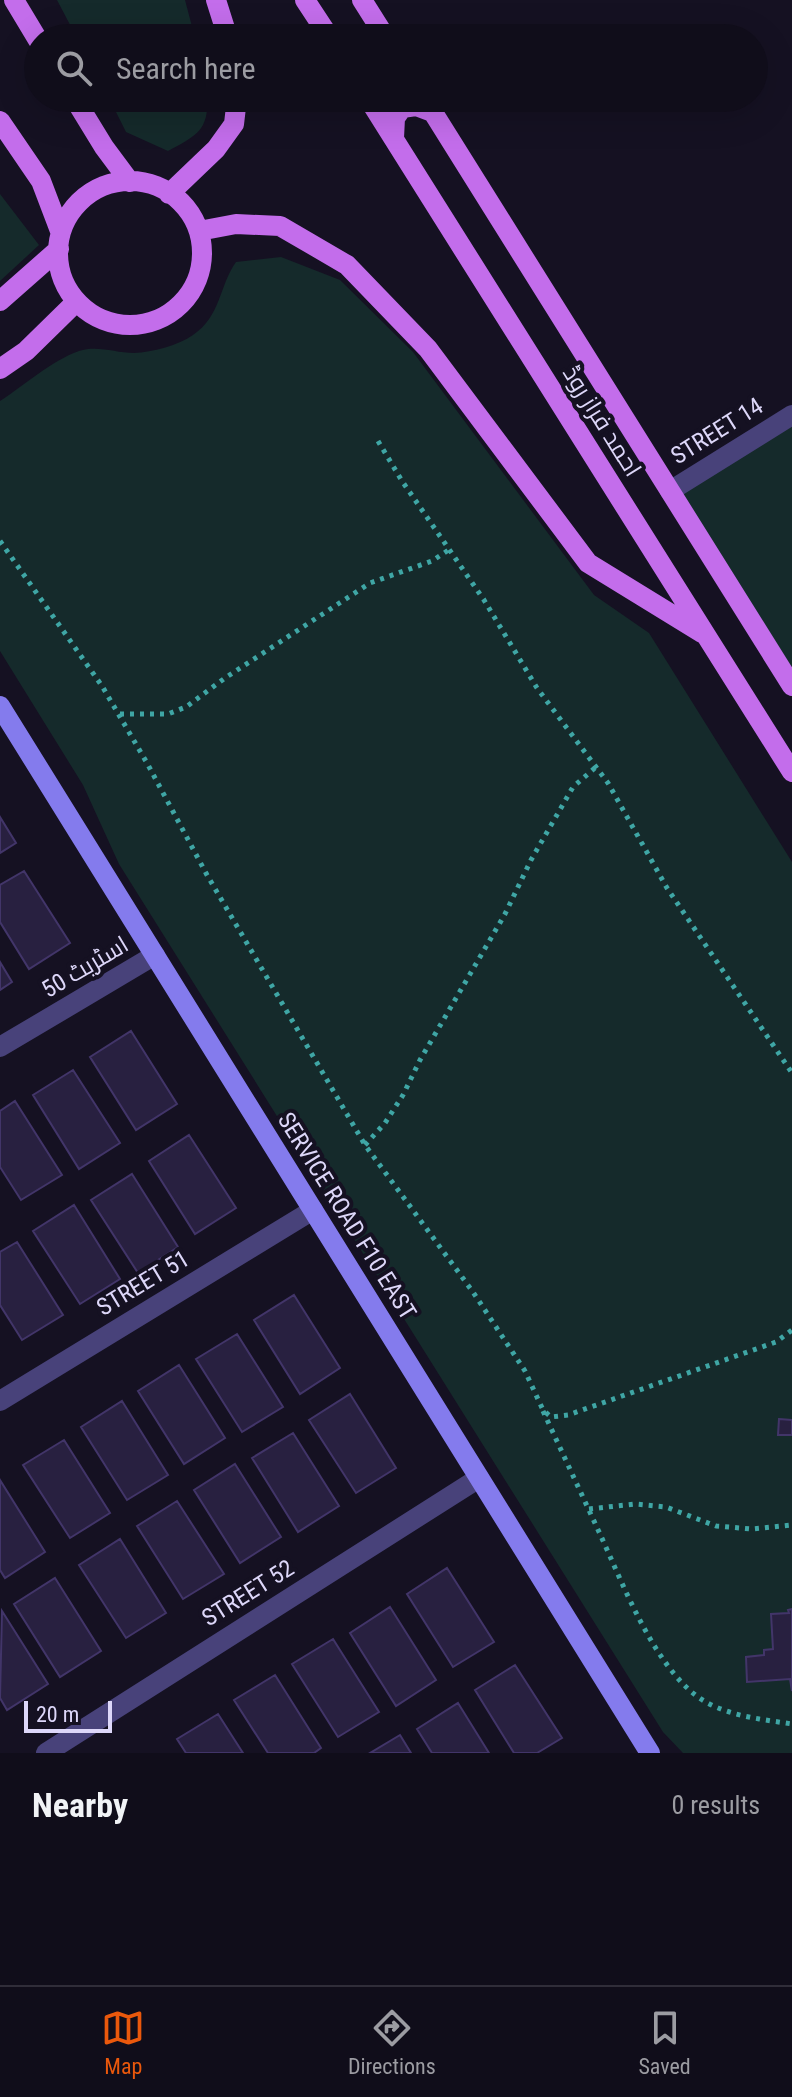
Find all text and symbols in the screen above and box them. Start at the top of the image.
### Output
search box [24,24,768,112]
icon: search [52,46,96,90]
text: Search here [116,51,256,86]
street label: احمد فراز روڈ [557,360,647,482]
street label: STREET 14 [666,392,768,470]
street label: اسٹریٹ 50 [37,930,133,1004]
street label: SERVICE ROAD F10 EAST [272,1107,422,1325]
street label: STREET 51 [92,1244,194,1322]
street label: STREET 52 [197,1554,299,1632]
scale bar [24,1697,112,1733]
text: 20 m [36,1702,79,1727]
text: Nearby [32,1785,128,1825]
text: 0 results [671,1790,760,1820]
tab: Map [101,2006,145,2079]
tab: Directions [348,2006,436,2079]
tab: Saved [638,2006,691,2079]

